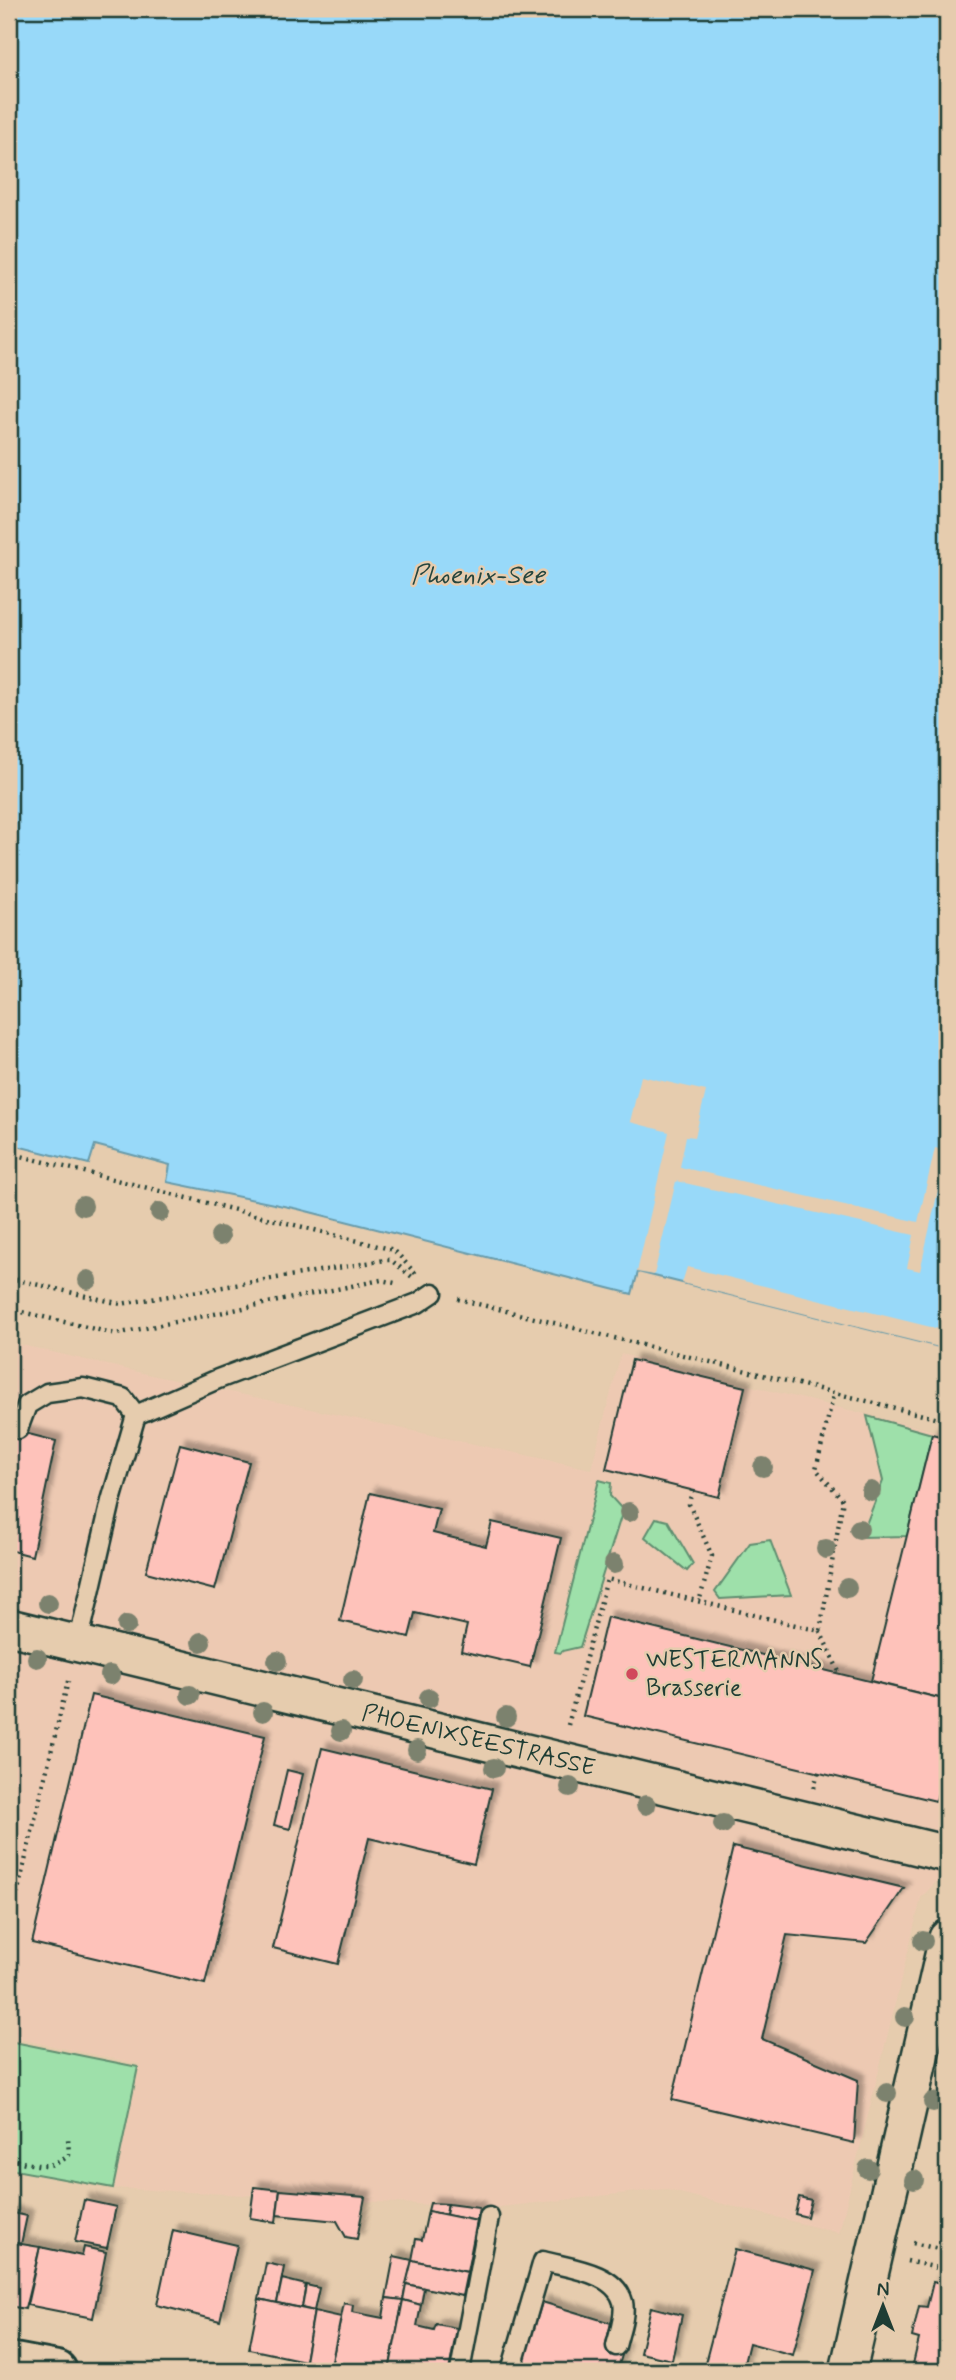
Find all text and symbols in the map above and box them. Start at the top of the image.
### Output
water label: Phoenix-See [411,559,546,593]
place label: WESTERMANNS Brasserie [646,1645,823,1704]
marker: WESTERMANNS Brasserie [624,1666,640,1682]
street label: PHOENIXSEESTRASSE [359,1697,598,1784]
north arrow [848,2272,918,2342]
text: N [877,2278,889,2303]

